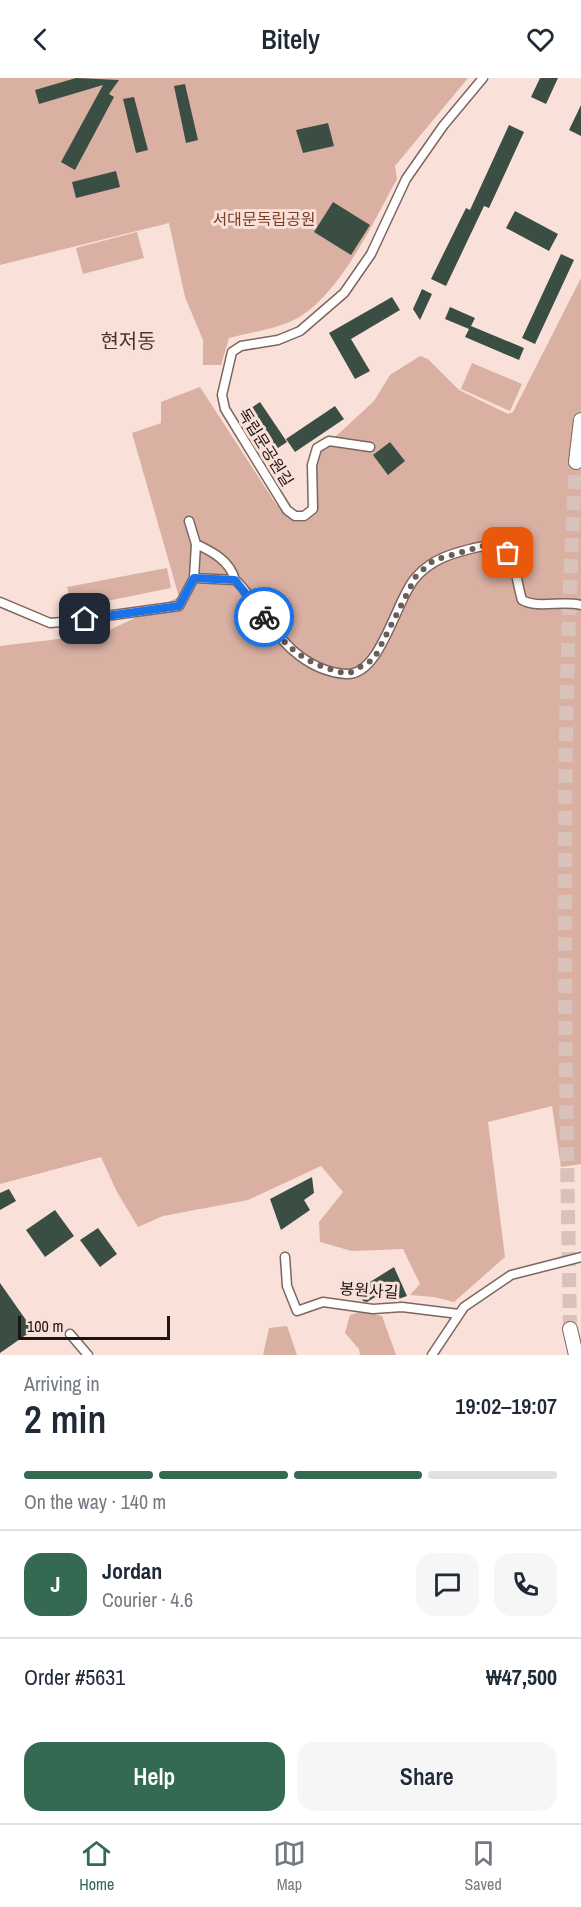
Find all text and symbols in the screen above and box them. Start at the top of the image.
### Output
text: Bitely [261,21,320,57]
icon: back [24,23,57,56]
icon: heart [524,23,557,56]
park label: 서대문독립공원 [212,208,316,230]
district label: 현저동 [100,327,156,354]
street label: 독립문공원길 [233,404,299,490]
pin [482,527,533,578]
icon: bag [491,536,524,569]
courier [234,587,294,647]
pin [59,593,110,644]
icon: bike [248,601,281,634]
icon: home [68,602,101,635]
street label: 봉원사길 [339,1277,399,1303]
scale bar [18,1313,170,1340]
text: 100 m [27,1315,63,1337]
text: Arriving in [24,1370,100,1397]
text: 19:02–19:07 [455,1391,557,1421]
text: 2 min [24,1393,106,1445]
text: On the way · 140 m [24,1488,166,1515]
button: chat [416,1553,479,1616]
button: phone [494,1553,557,1616]
text: Jordan [102,1556,162,1586]
text: J [50,1569,61,1599]
text: Courier · 4.6 [102,1586,193,1613]
text: Order #5631 [24,1662,125,1692]
text: ₩47,500 [486,1662,557,1692]
button: Help [24,1742,285,1811]
button: Share [297,1742,557,1811]
tab: Home [79,1837,114,1895]
tab: Map [273,1837,306,1895]
tab: Saved [464,1837,502,1895]

